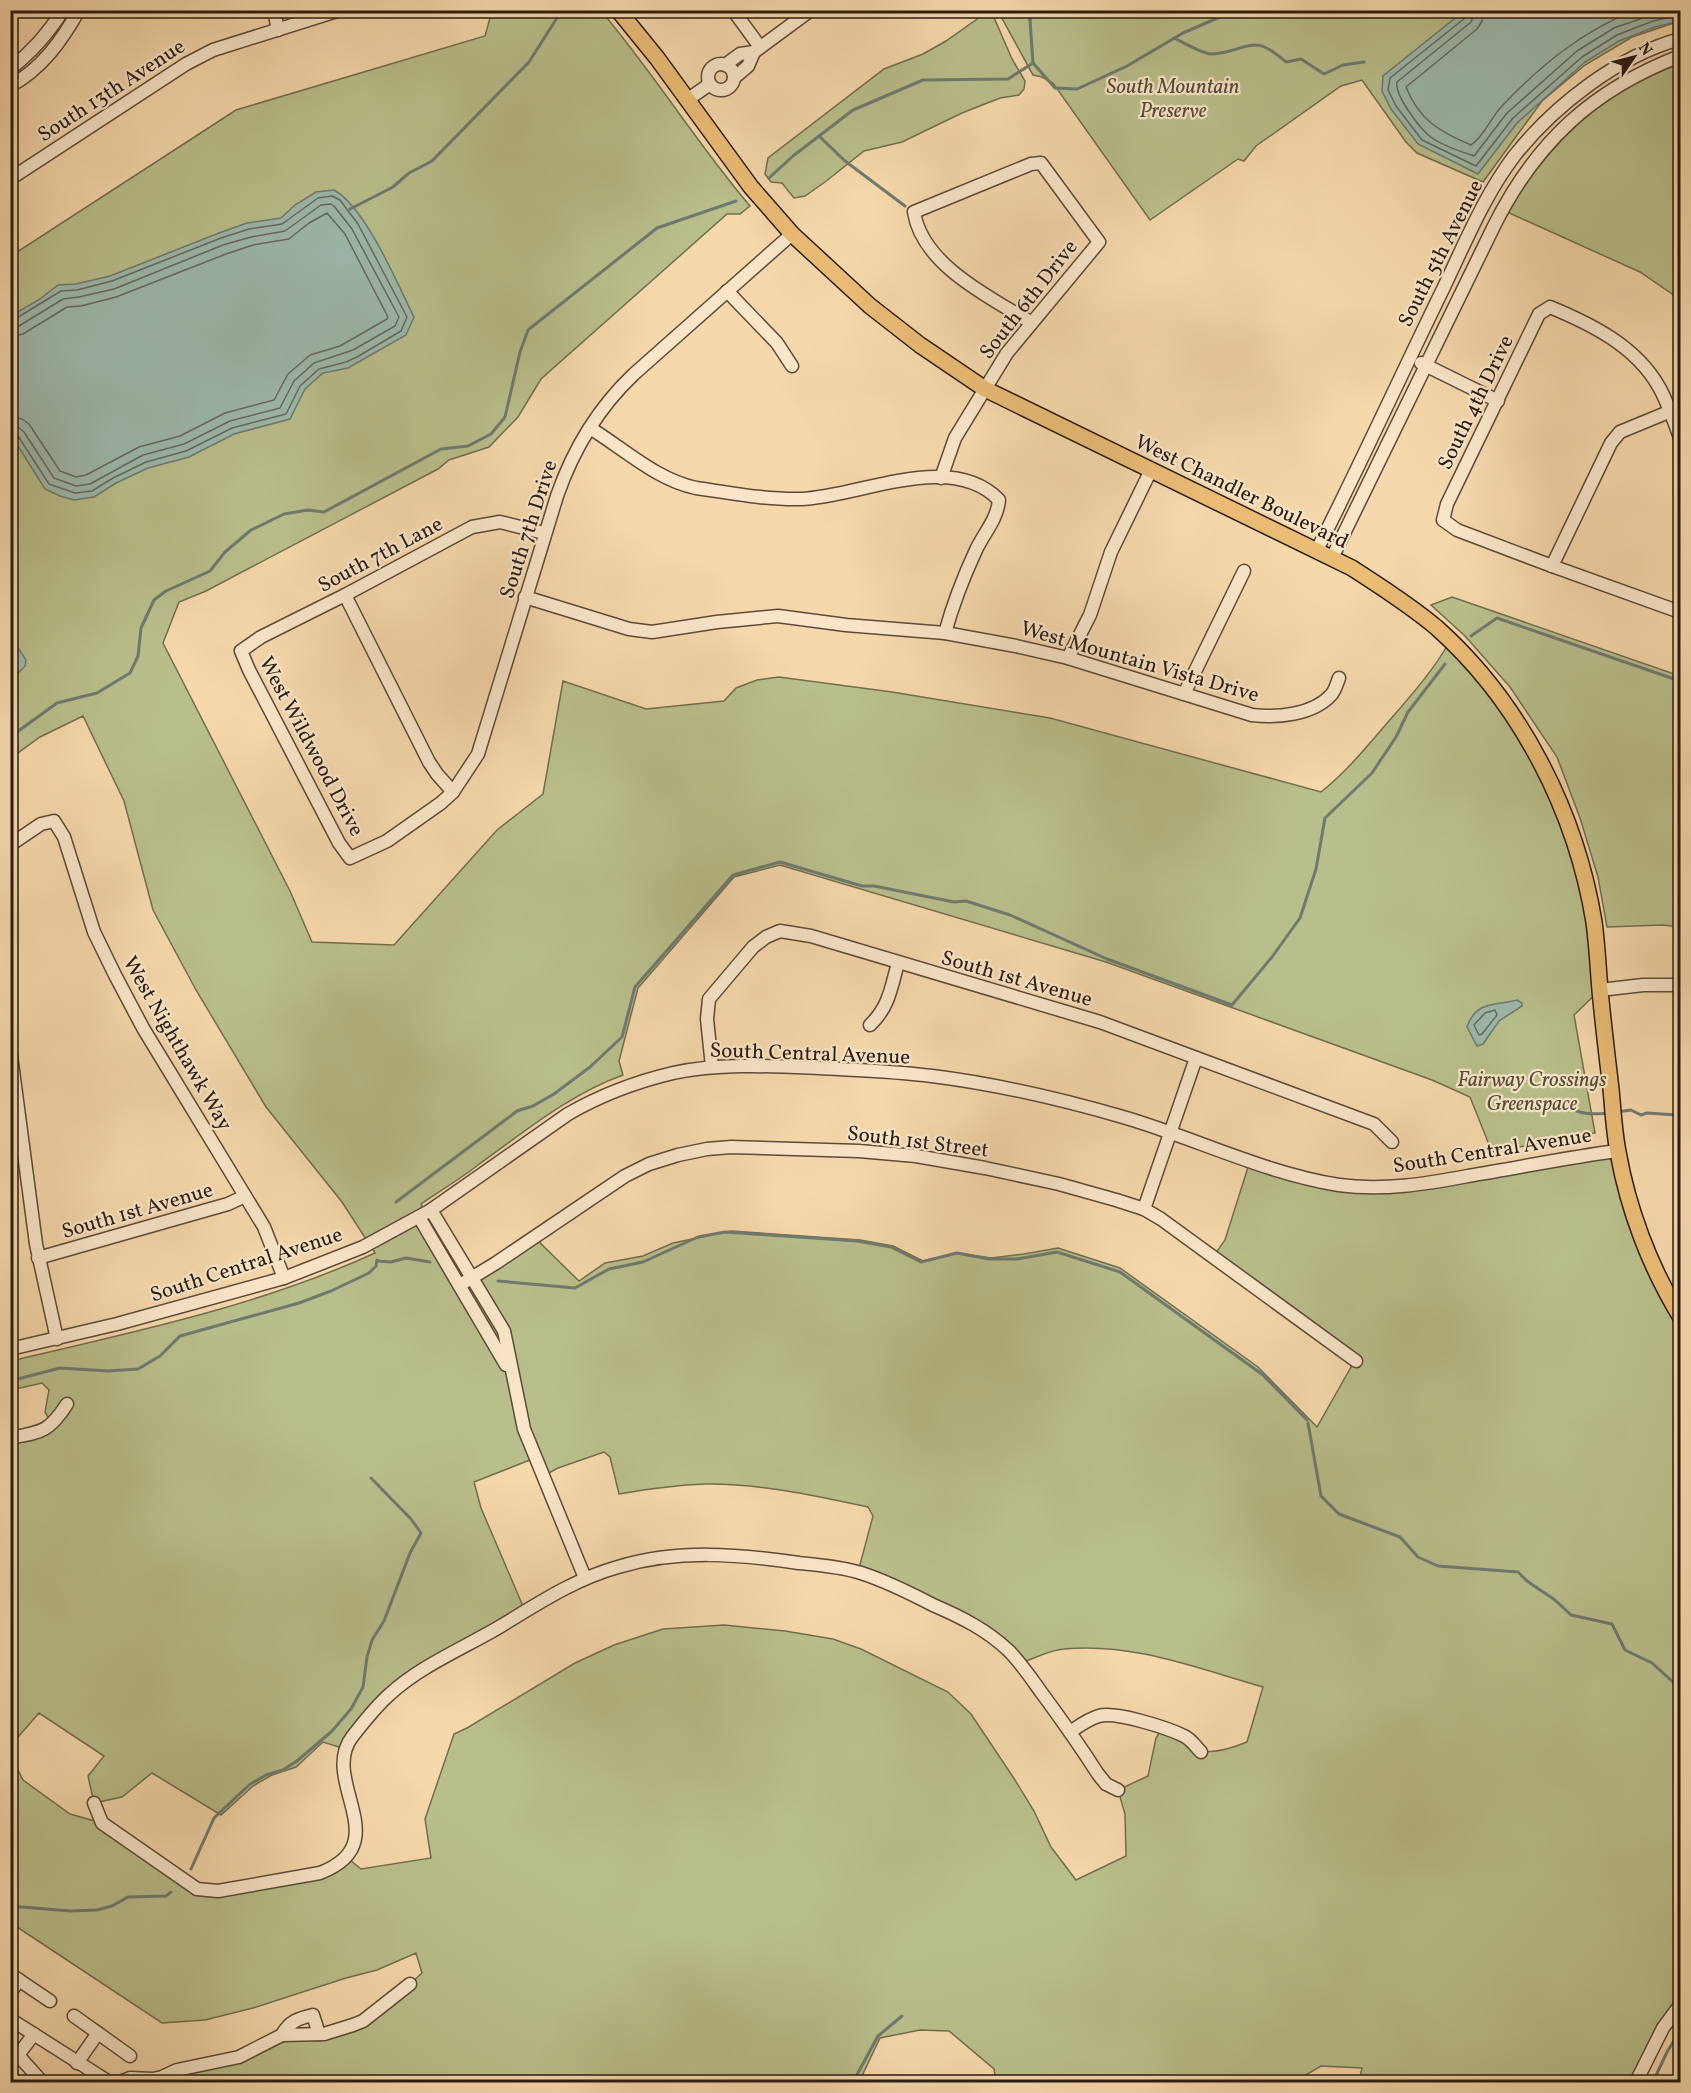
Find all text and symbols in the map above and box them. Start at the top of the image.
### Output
north arrow [1604,27,1664,87]
street label: South 13th Avenue [32,33,191,150]
text: N [1632,38,1657,61]
park label: South Mountain Preserve [1107,73,1240,126]
street label: South 5th Avenue [1392,175,1491,332]
street label: South 6th Drive [973,234,1085,366]
street label: South 4th Drive [1431,330,1522,475]
street label: West Chandler Boulevard [1130,428,1353,557]
street label: South 7th Drive [493,456,566,603]
street label: South 7th Lane [313,510,448,600]
street label: West Mountain Vista Drive [1017,614,1262,710]
street label: West Wildwood Drive [251,652,370,842]
street label: South 1st Avenue [938,944,1096,1015]
street label: West Nighthawk Way [115,951,239,1137]
street label: South Central Avenue [709,1037,911,1072]
park label: Fairway Crossings Greenspace [1457,1066,1607,1119]
street label: South 1st Street [845,1119,990,1166]
street label: South Central Avenue [1391,1121,1594,1182]
street label: South 1st Avenue [58,1176,216,1247]
street label: South Central Avenue [147,1221,346,1310]

